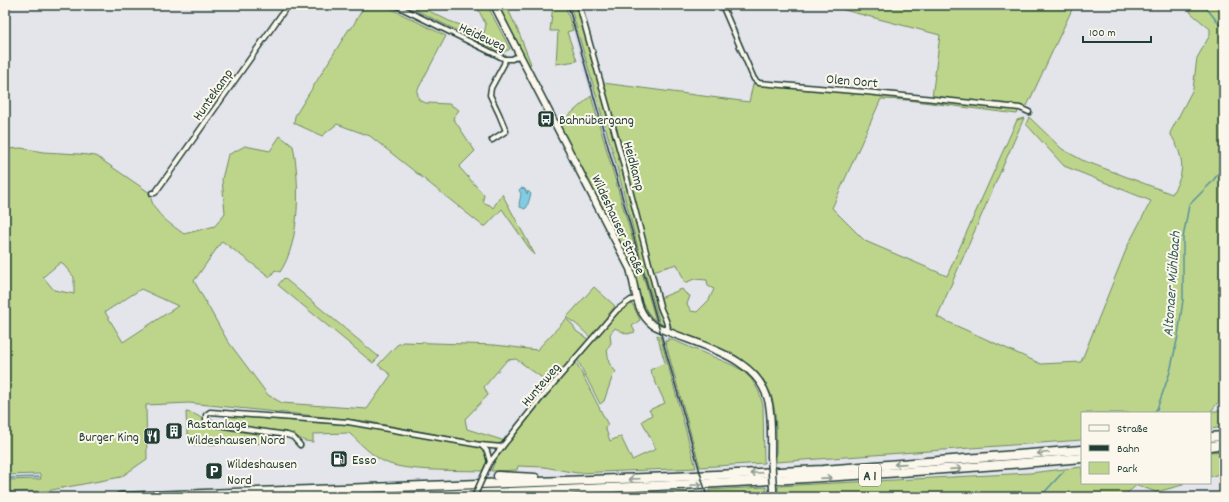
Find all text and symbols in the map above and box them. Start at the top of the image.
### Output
street label: Heideweg [455,18,509,57]
scale bar [1083,18,1151,44]
text: 100 m [1089,25,1116,42]
street label: Huntekamp [188,65,239,125]
street label: Olen Oort [825,70,879,94]
bus stop icon: Bahnübergang [536,109,556,129]
place label: Bahnübergang [559,111,634,131]
street label: Heidkamp [617,139,649,194]
street label: Wildeshauser Straße [585,172,649,278]
water label: Altonaer Mühlbach [1158,230,1188,338]
street label: Hunteweg [517,359,566,412]
legend [1081,412,1211,484]
place label: Rastanlage Wildeshausen Nord [187,415,285,451]
building icon: Rastanlage Wildeshausen Nord [164,421,184,441]
text: Straße [1117,421,1148,438]
restaurant icon: Burger King [142,426,162,446]
place label: Burger King [79,428,139,448]
text: Bahn [1117,441,1140,458]
fuel station icon: Esso [329,449,349,469]
one-way arrow [1037,449,1050,457]
place label: Esso [352,451,376,471]
place label: Wildeshausen Nord [227,455,297,491]
parking icon: Wildeshausen Nord [204,461,224,481]
one-way arrow [894,461,907,468]
text: Park [1117,461,1138,478]
road number: A 1 [859,464,881,486]
one-way arrow [949,465,962,472]
one-way arrow [750,469,763,477]
one-way arrow [819,474,832,481]
one-way arrow [628,475,641,483]
one-way arrow [689,481,702,488]

